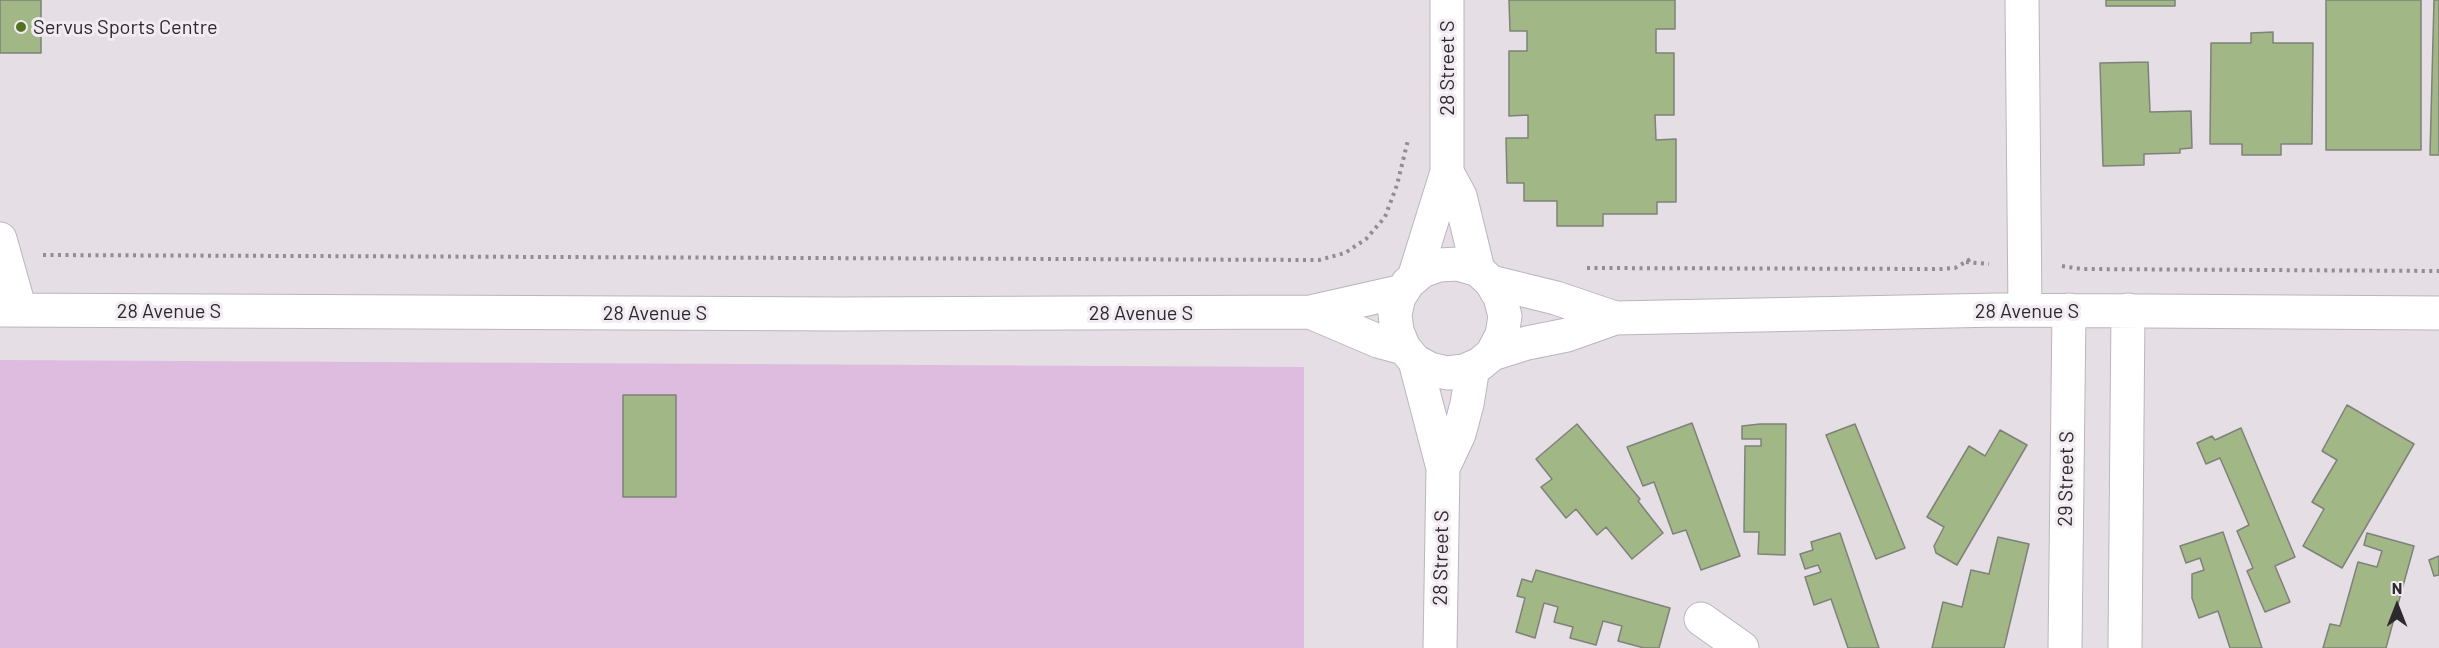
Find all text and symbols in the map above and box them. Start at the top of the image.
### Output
place label: Servus Sports Centre [33,15,218,39]
marker: Servus Sports Centre [14,20,28,34]
street label: 28 Street S [1435,20,1459,116]
street label: 28 Avenue S [117,299,221,323]
street label: 28 Avenue S [1975,299,2079,323]
street label: 28 Avenue S [603,301,707,325]
street label: 28 Avenue S [1089,301,1193,325]
street label: 29 Street S [2053,431,2079,527]
street label: 28 Street S [1428,510,1454,606]
north arrow [2367,576,2427,636]
text: N [2392,578,2402,597]

